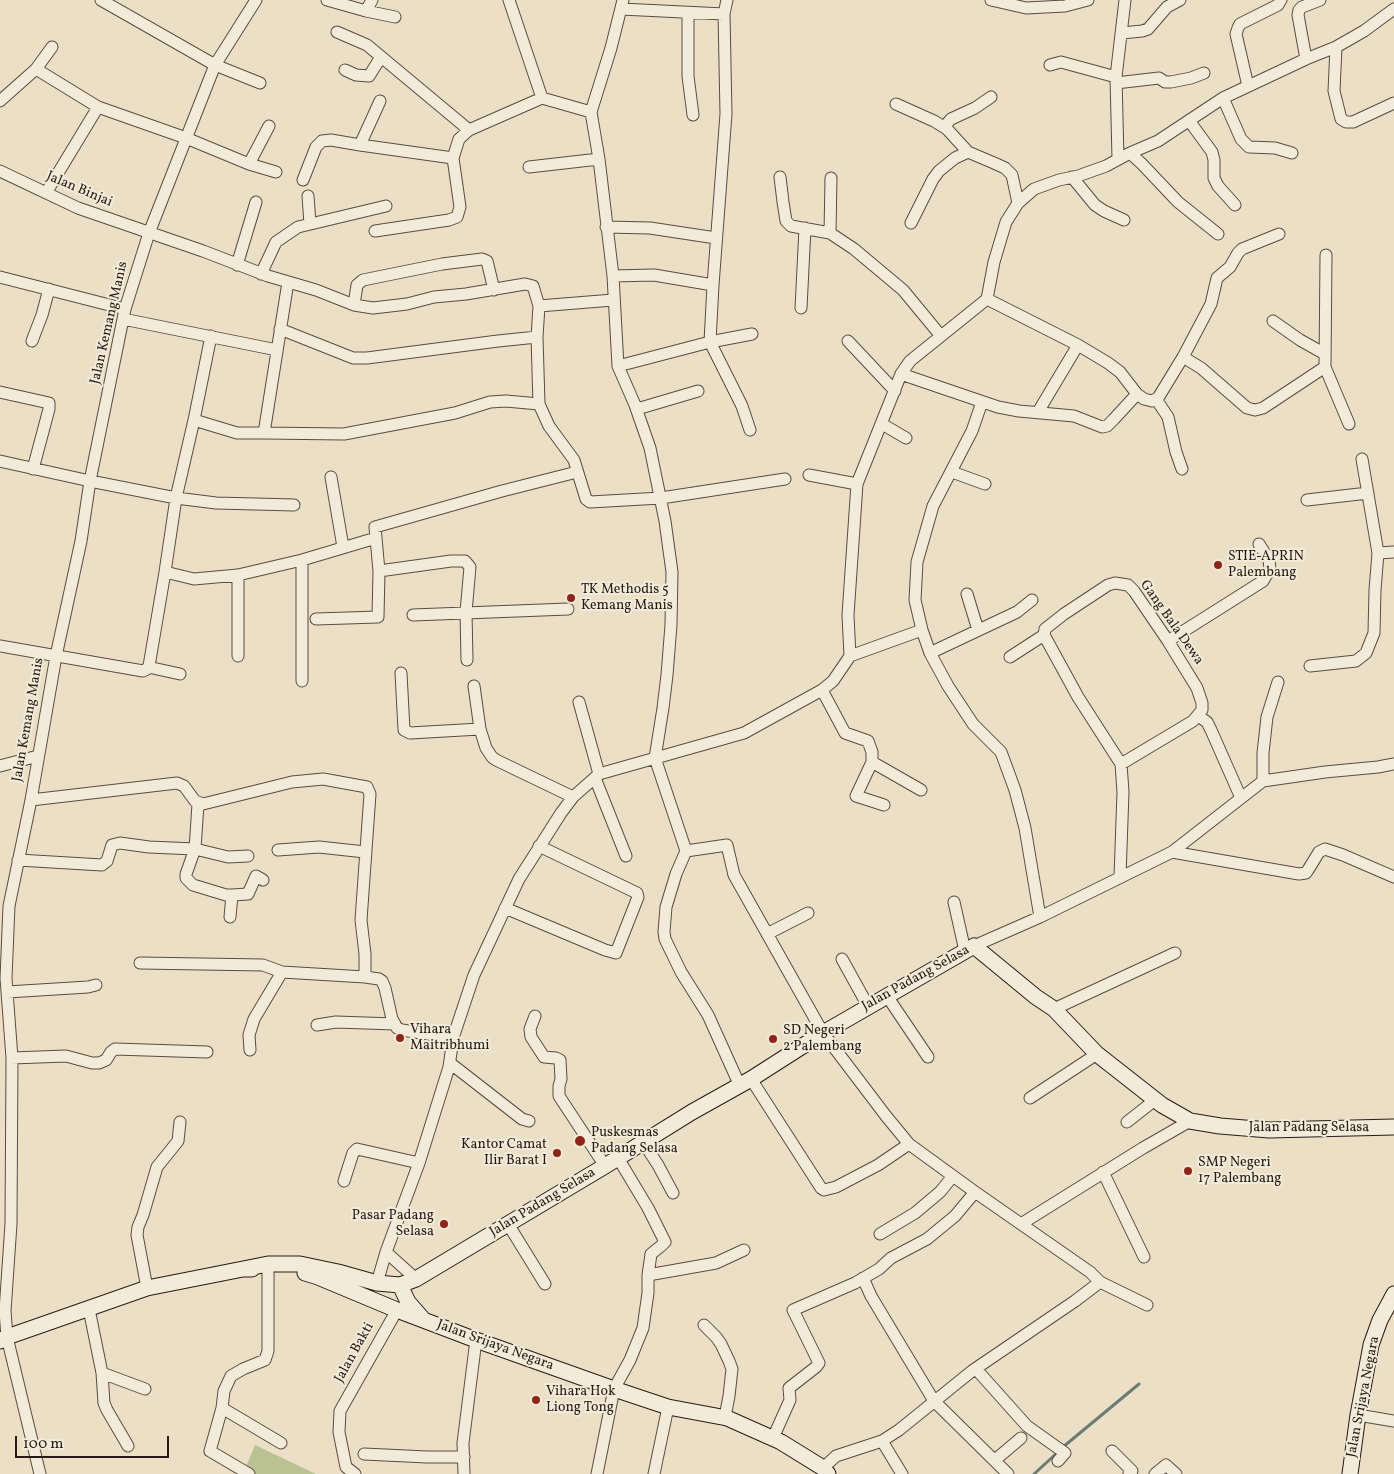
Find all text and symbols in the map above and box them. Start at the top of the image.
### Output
street label: Jalan Binjai [43,169,115,211]
street label: Jalan Kemang Manis [88,260,132,386]
place label: STIE-APRIN Palembang [1228,549,1304,582]
marker: STIE-APRIN Palembang [1212,559,1224,571]
street label: Gang Bala Dewa [1136,577,1206,669]
place label: TK Methodis 5 Kemang Manis [581,582,673,614]
marker: TK Methodis 5 Kemang Manis [565,592,577,604]
street label: Jalan Kemang Manis [10,657,48,783]
street label: Jalan Padang Selasa [859,942,973,1016]
place label: Vihara Maitribhumi [410,1022,490,1054]
place label: SD Negeri 2 Palembang [783,1023,862,1056]
marker: Vihara Maitribhumi [394,1032,406,1044]
marker: SD Negeri 2 Palembang [767,1033,779,1045]
street label: Jalan Padang Selasa [1249,1120,1369,1136]
place label: Puskesmas Padang Selasa [591,1125,678,1158]
marker: Puskesmas Padang Selasa [573,1134,587,1148]
place label: Kantor Camat Ilir Barat I [461,1137,547,1170]
marker: Kantor Camat Ilir Barat I [551,1147,563,1159]
place label: SMP Negeri 17 Palembang [1198,1155,1281,1188]
street label: Jalan Padang Selasa [487,1165,599,1241]
marker: SMP Negeri 17 Palembang [1182,1165,1194,1177]
place label: Pasar Padang Selasa [352,1208,434,1240]
marker: Pasar Padang Selasa [438,1218,450,1230]
street label: Jalan Srijaya Negara [434,1317,556,1375]
street label: Jalan Bakti [332,1320,378,1386]
street label: Jalan Srijaya Negara [1344,1335,1384,1459]
place label: Vihara Hok Liong Tong [546,1384,616,1416]
marker: Vihara Hok Liong Tong [530,1394,542,1406]
scale bar [18,1426,171,1458]
text: 100 m [23,1434,63,1455]

